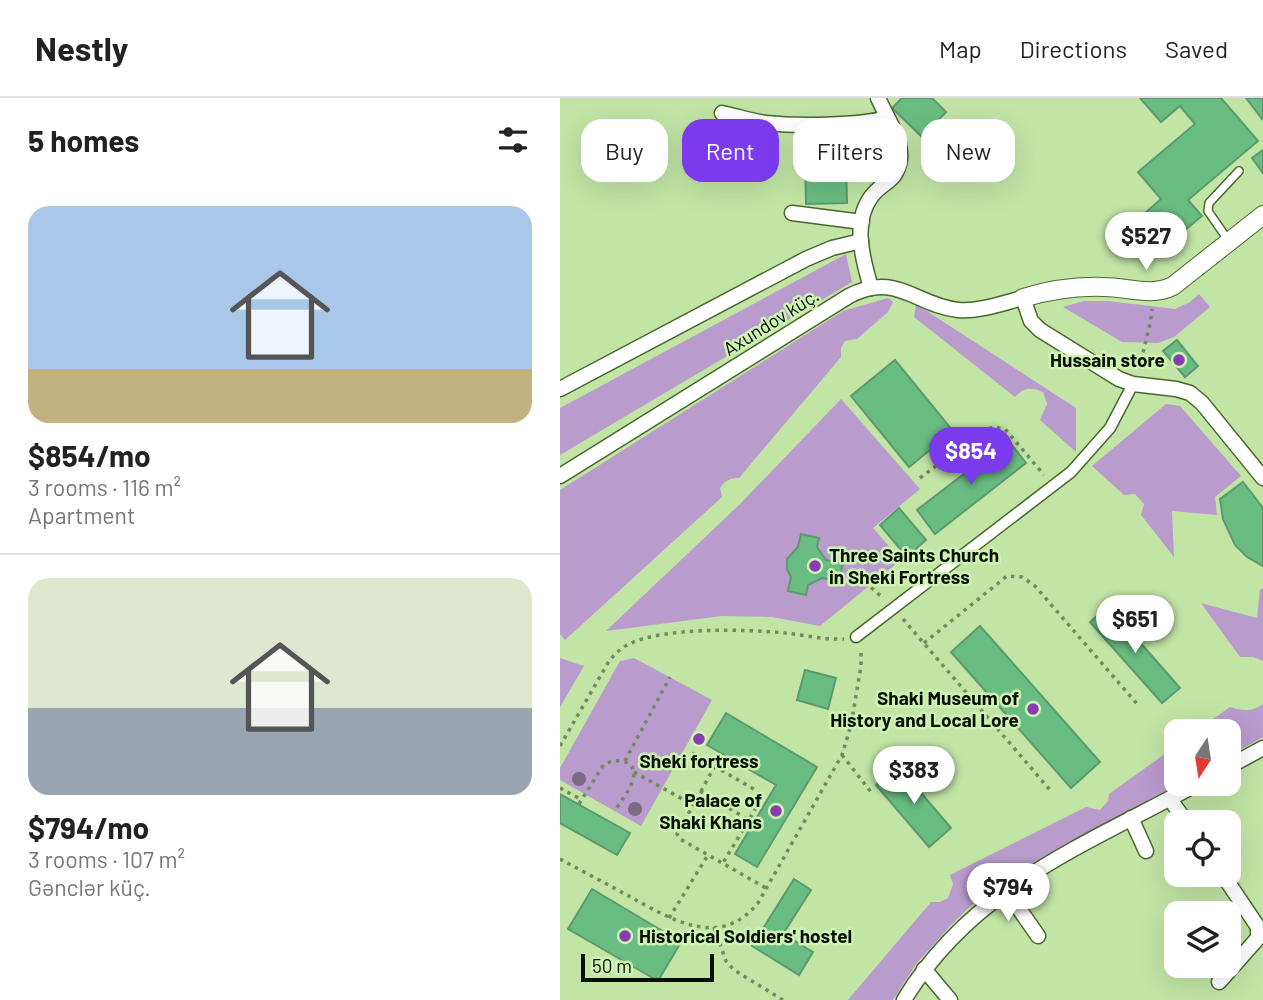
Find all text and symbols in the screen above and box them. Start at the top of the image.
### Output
text: Nestly [35,28,129,68]
text: Map [939,34,982,63]
text: Directions [1020,34,1127,63]
text: Saved [1165,34,1228,63]
chip: Buy [581,119,668,182]
chip: Rent [682,119,779,182]
chip: Filters [793,119,907,182]
chip: New [921,119,1015,182]
icon: filters [494,121,532,159]
text: 5 homes [28,122,139,158]
pin: $527 [1105,212,1187,272]
text: $527 [1121,221,1171,249]
icon: home [217,252,343,378]
street label: Axundov küç. [719,283,823,360]
place label: Hussain store [1050,348,1165,371]
marker: Hussain store [1171,352,1187,368]
pin: $854 [930,428,1012,487]
text: $854 [945,436,997,464]
text: $854/mo [28,437,151,473]
text: 3 rooms · 116 m² [28,473,181,501]
text: Apartment [28,501,135,529]
place label: Three Saints Church in Sheki Fortress [829,543,999,588]
marker: Three Saints Church in Sheki Fortress [807,558,823,574]
pin: $651 [1094,596,1176,655]
text: $651 [1112,604,1158,632]
icon: home [217,624,343,750]
place label: Shaki Museum of History and Local Lore [830,686,1019,731]
marker: Shaki Museum of History and Local Lore [1025,701,1041,717]
north arrow [1164,719,1241,796]
map controls [1164,719,1241,978]
marker: Sheki fortress [691,731,707,747]
pin: $383 [873,746,955,806]
place label: Sheki fortress [640,749,758,772]
text: $383 [889,755,939,783]
place label: Palace of Shaki Khans [659,788,762,833]
marker: Palace of Shaki Khans [768,803,784,819]
text: $794/mo [28,809,149,845]
button: locate [1164,810,1241,887]
text: 3 rooms · 107 m² [28,845,185,873]
pin: $794 [967,864,1049,923]
text: $794 [983,872,1033,900]
text: Gənclər küç. [28,873,151,901]
button: layers [1164,901,1241,978]
place label: Historical Soldiers' hostel [639,924,852,947]
marker: Historical Soldiers' hostel [617,928,633,944]
scale bar [581,951,714,983]
text: 50 m [592,954,632,977]

